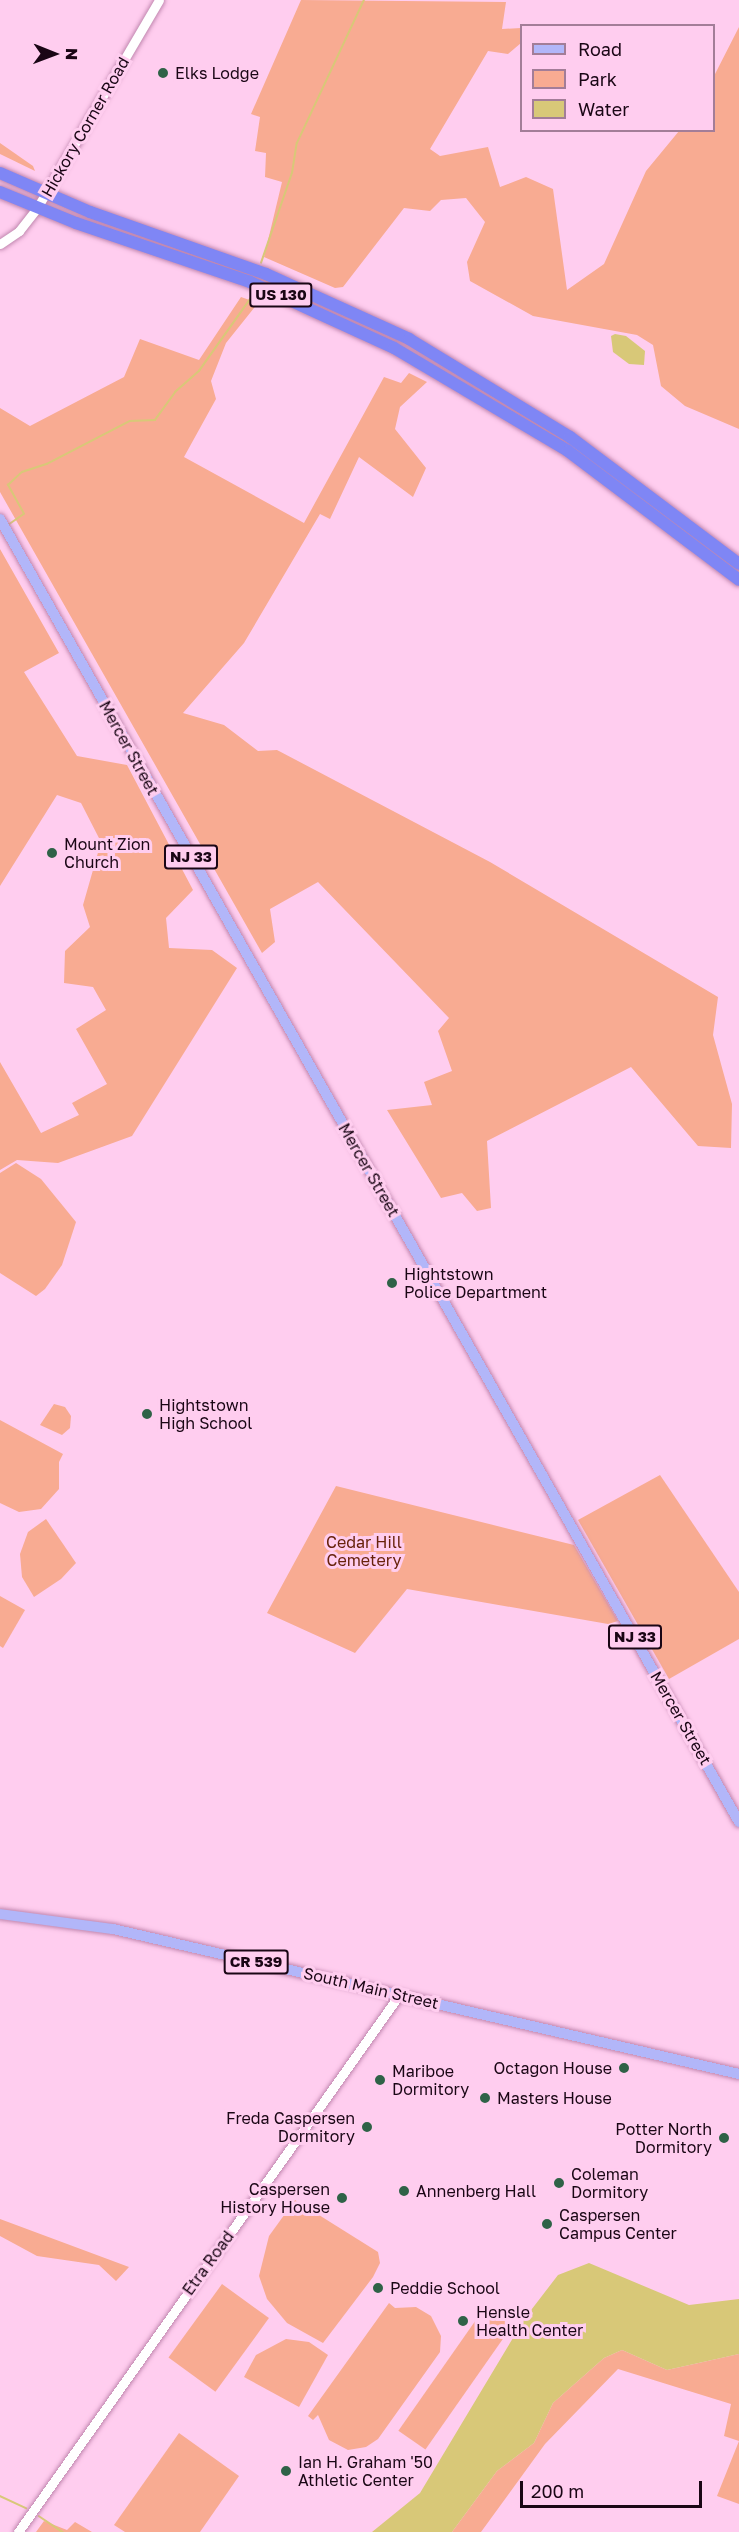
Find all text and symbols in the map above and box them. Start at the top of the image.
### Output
north arrow [24,24,84,84]
legend [520,24,715,132]
text: Road [578,38,622,60]
text: N [62,48,82,61]
street label: Hickory Corner Road [37,54,133,200]
place label: Elks Lodge [175,63,259,83]
marker: Elks Lodge [156,66,170,80]
text: Park [578,68,617,90]
text: Water [578,98,629,120]
road number: US 130 [248,283,314,307]
street label: Mercer Street [95,698,163,798]
place label: Mount Zion Church [64,834,150,872]
road number: NJ 33 [164,845,218,869]
marker: Mount Zion Church [45,846,59,860]
street label: Mercer Street [335,1120,403,1220]
place label: Hightstown Police Department [404,1264,547,1302]
marker: Hightstown Police Department [385,1276,399,1290]
place label: Hightstown High School [159,1395,252,1433]
marker: Hightstown High School [140,1407,154,1421]
park label: Cedar Hill Cemetery [326,1532,402,1570]
road number: NJ 33 [608,1625,662,1649]
street label: Mercer Street [647,1668,715,1768]
road number: CR 539 [223,1950,289,1974]
street label: South Main Street [302,1963,440,2013]
place label: Octagon House [494,2058,612,2078]
place label: Mariboe Dormitory [392,2061,469,2099]
marker: Octagon House [617,2061,631,2075]
marker: Mariboe Dormitory [373,2073,387,2087]
place label: Masters House [497,2088,612,2108]
marker: Masters House [478,2091,492,2105]
place label: Freda Caspersen Dormitory [226,2108,355,2146]
place label: Potter North Dormitory [615,2119,712,2157]
marker: Freda Caspersen Dormitory [360,2120,374,2134]
marker: Potter North Dormitory [717,2131,731,2145]
place label: Coleman Dormitory [571,2164,648,2202]
marker: Coleman Dormitory [552,2176,566,2190]
place label: Caspersen History House [220,2179,330,2217]
place label: Annenberg Hall [416,2181,536,2201]
marker: Annenberg Hall [397,2184,411,2198]
marker: Caspersen History House [335,2191,349,2205]
place label: Caspersen Campus Center [559,2205,677,2243]
marker: Caspersen Campus Center [540,2217,554,2231]
street label: Etra Road [178,2227,238,2299]
place label: Peddie School [390,2278,500,2298]
marker: Peddie School [371,2281,385,2295]
place label: Hensle Health Center [476,2302,583,2340]
marker: Hensle Health Center [454,2312,472,2330]
place label: Ian H. Graham '50 Athletic Center [298,2452,433,2490]
marker: Ian H. Graham '50 Athletic Center [279,2464,293,2478]
scale bar [523,2469,704,2507]
text: 200 m [531,2480,584,2502]

